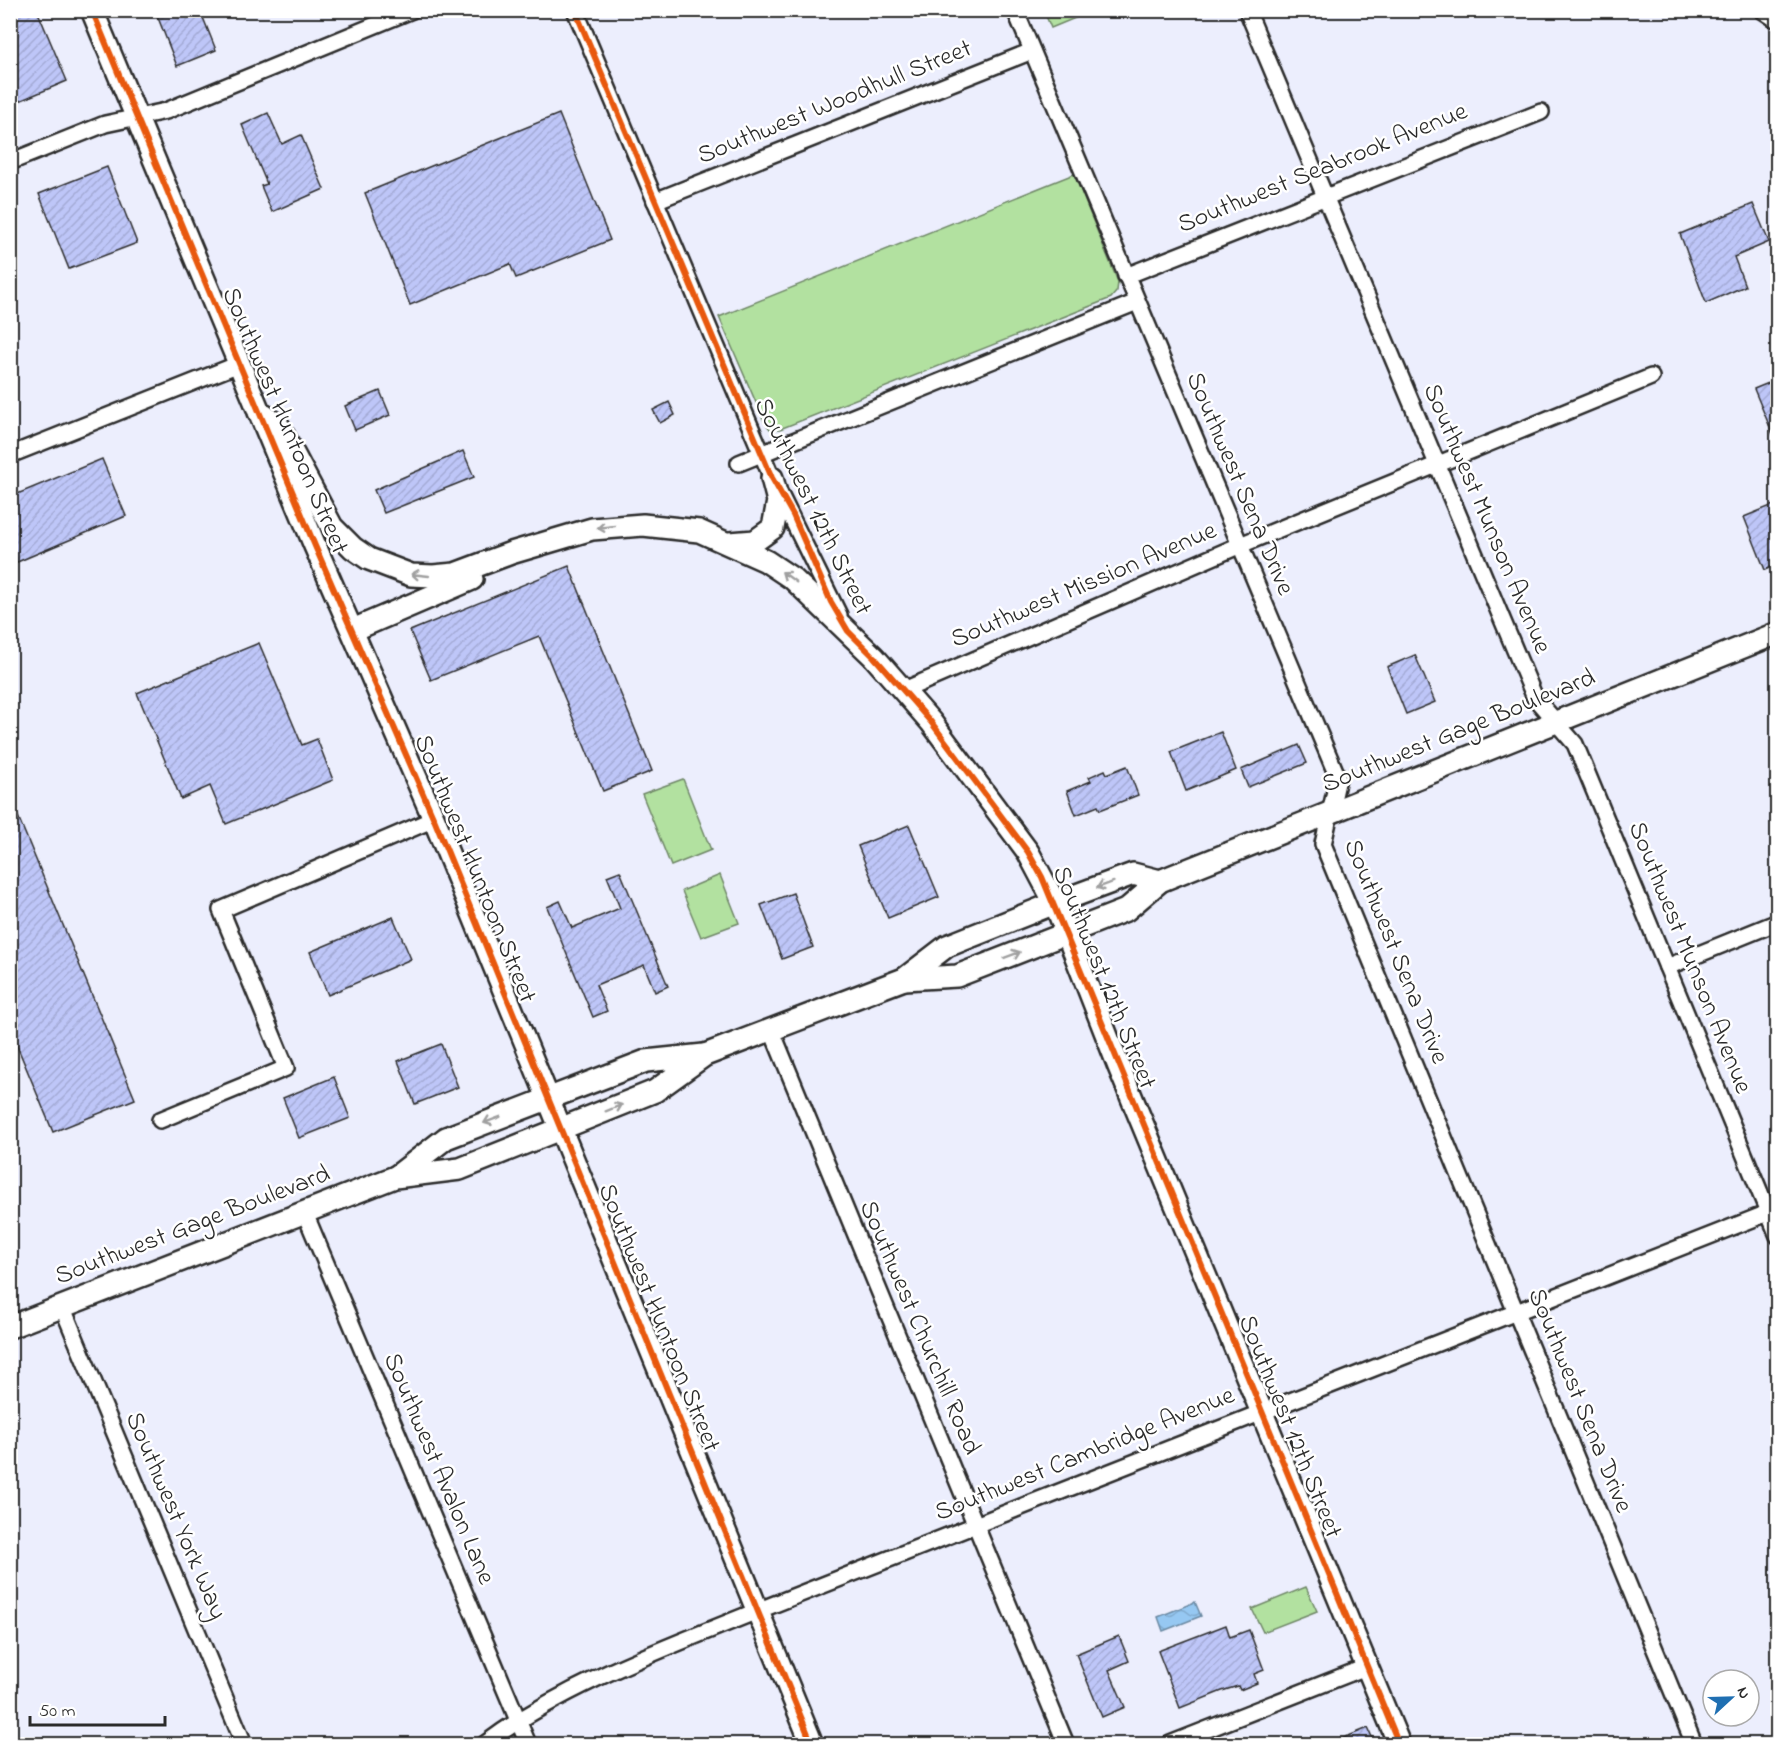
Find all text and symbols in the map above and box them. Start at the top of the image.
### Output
street label: Southwest Woodhull Street [692,30,978,175]
street label: Southwest Seabrook Avenue [1172,93,1474,245]
street label: Southwest Huntoon Street [211,282,358,561]
street label: Southwest Sena Drive [1175,366,1303,602]
street label: Southwest Munson Avenue [1412,378,1560,660]
street label: Southwest 12th Street [743,392,881,622]
street label: Southwest Mission Avenue [945,513,1223,659]
one-way arrow [597,522,617,533]
one-way arrow [411,569,431,580]
one-way arrow [782,571,798,583]
street label: Southwest Gage Boulevard [1316,660,1602,804]
street label: Southwest Huntoon Street [403,729,545,1009]
street label: Southwest Munson Avenue [1617,816,1761,1100]
street label: Southwest Sena Drive [1333,834,1458,1070]
street label: Southwest 12th Street [1041,861,1165,1095]
one-way arrow [1096,880,1114,891]
one-way arrow [1002,949,1021,960]
one-way arrow [604,1102,622,1113]
one-way arrow [484,1116,502,1127]
street label: Southwest Gage Boulevard [50,1156,336,1296]
street label: Southwest Huntoon Street [587,1178,729,1458]
street label: Southwest Churchill Road [848,1195,990,1461]
street label: Southwest Sena Drive [1517,1283,1642,1519]
street label: Southwest 12th Street [1227,1310,1351,1544]
street label: Southwest Avalon Lane [372,1347,504,1591]
street label: Southwest Cambridge Avenue [929,1377,1241,1533]
street label: Southwest York Way [114,1406,236,1626]
north arrow [1701,1668,1761,1728]
text: N [1730,1684,1756,1703]
scale bar [30,1689,165,1727]
text: 50 m [39,1699,76,1725]

